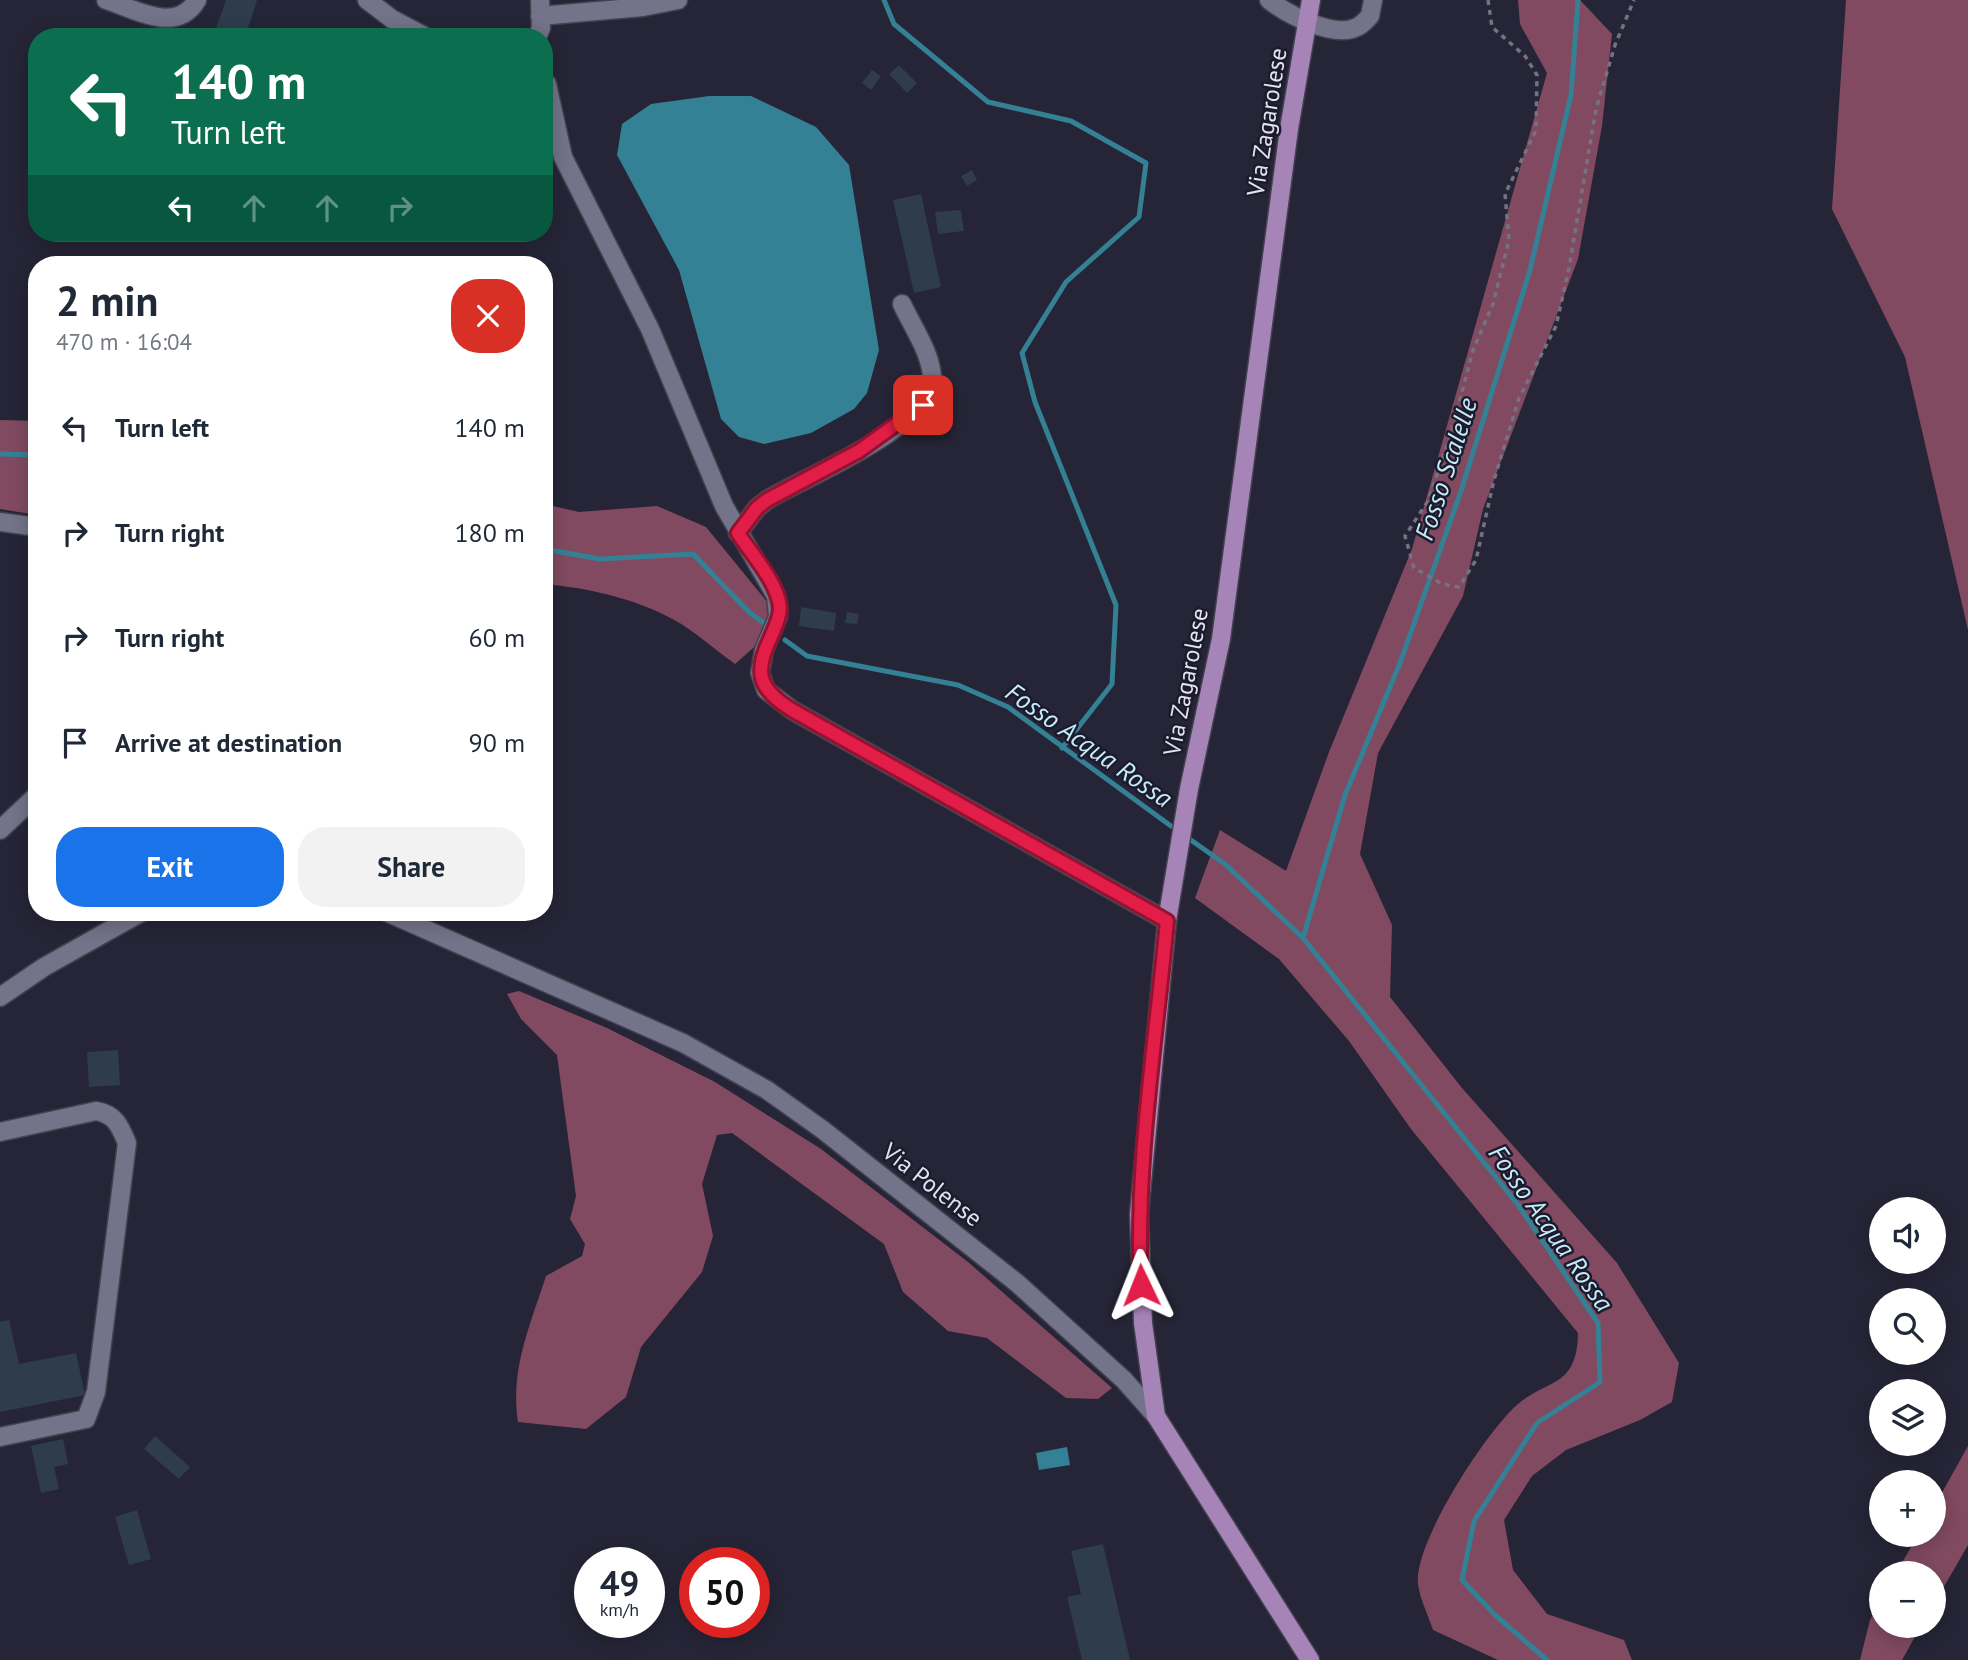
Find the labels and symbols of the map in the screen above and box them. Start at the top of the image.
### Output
street label: Via Zagarolese [1239,46,1294,199]
pin [893,375,953,435]
water label: Fosso Scalelle [1407,394,1484,544]
street label: Via Zagarolese [1156,606,1215,759]
water label: Fosso Acqua Rossa [1000,675,1179,815]
street label: Via Polense [875,1135,989,1233]
water label: Fosso Acqua Rossa [1482,1138,1621,1318]
position arrow [1104,1248,1178,1322]
speed limit sign: 50 [679,1547,770,1638]

